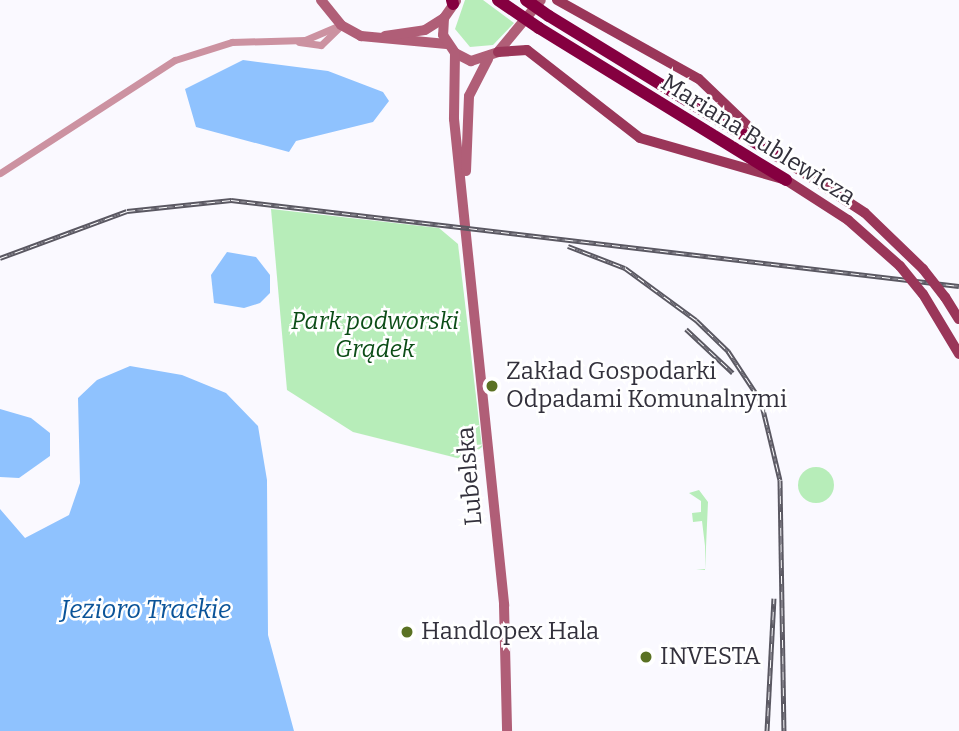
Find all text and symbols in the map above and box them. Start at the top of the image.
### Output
street label: Mariana Bublewicza [655,68,861,212]
park label: Park podworski Grądek [291,308,459,364]
place label: Zakład Gospodarki Odpadami Komunalnymi [506,358,787,414]
marker: Zakład Gospodarki Odpadami Komunalnymi [484,378,500,394]
street label: Lubelska [451,425,489,527]
water label: Jezioro Trackie [61,594,231,626]
place label: Handlopex Hala [421,618,599,646]
marker: Handlopex Hala [399,624,415,640]
place label: INVESTA [660,643,761,671]
marker: INVESTA [638,649,654,665]

